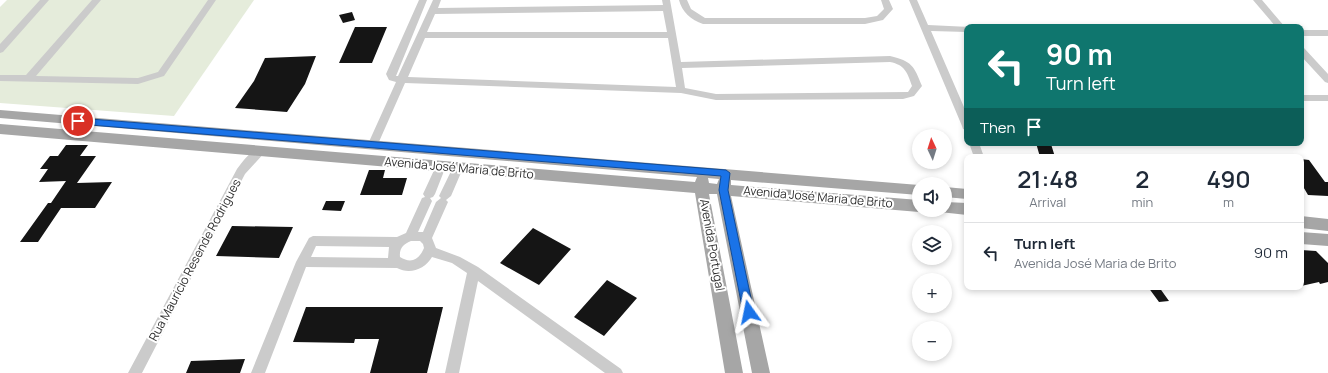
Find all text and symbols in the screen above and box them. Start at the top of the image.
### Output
text: 90 m [1046,35,1113,73]
icon: left [980,40,1032,92]
text: Turn left [1046,71,1116,95]
pin [61,104,95,138]
icon: arrive [67,110,89,132]
icon: arrive [1023,116,1045,138]
text: Then [980,117,1015,138]
north arrow [912,129,952,169]
map controls [912,129,952,361]
street label: Avenida José Maria de Brito [384,153,534,183]
text: 21:48 [1017,162,1078,195]
text: 2 [1135,162,1149,195]
text: 490 [1206,162,1251,195]
street label: Rua Mauricio Resende Rodrigues [144,176,245,344]
button: sound [912,177,952,217]
street label: Avenida José Maria de Brito [743,182,893,212]
text: Arrival [1029,193,1066,211]
text: min [1131,193,1153,211]
text: m [1223,193,1234,211]
street label: Avenida Portugal [696,198,729,292]
button: layers [912,225,952,265]
text: Turn left [1014,233,1076,254]
icon: left [980,242,1002,264]
text: 90 m [1254,242,1288,263]
text: Avenida José Maria de Brito [1014,254,1176,272]
button: + [912,273,952,313]
position arrow [728,291,770,333]
button: − [912,321,952,361]

